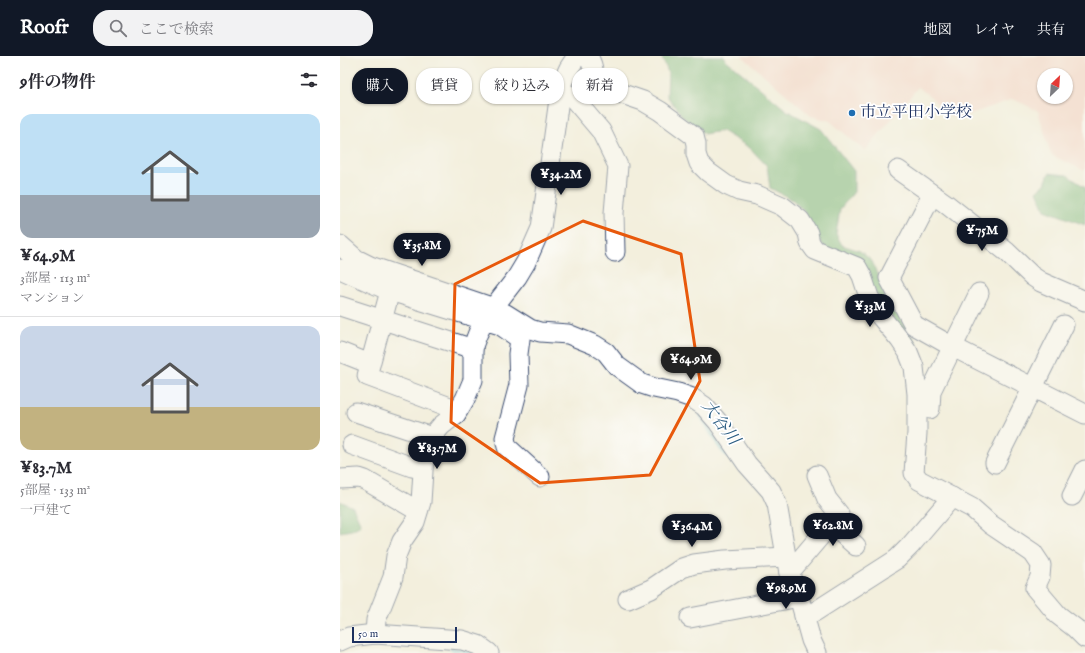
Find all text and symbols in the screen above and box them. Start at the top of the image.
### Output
search box [93,10,373,46]
text: Roofr [20,16,69,40]
icon: search [107,17,129,39]
text: ここで検索 [139,20,214,39]
text: 地図 [924,21,952,39]
text: レイヤ [974,21,1015,39]
text: 共有 [1037,21,1065,39]
chip: 購入 [352,68,408,104]
chip: 賃貸 [416,68,472,104]
chip: 絞り込み [480,68,564,104]
chip: 新着 [572,68,628,104]
north arrow [1037,68,1073,104]
map controls [1037,68,1073,104]
icon: filters [298,69,320,91]
text: 9件の物件 [20,72,95,93]
place label: 市立平田小学校 [860,103,972,123]
marker: 市立平田小学校 [847,108,857,118]
icon: home [134,140,206,212]
pin: ¥34.2M [528,162,594,196]
text: ¥34.2M [540,166,582,183]
pin: ¥75M [958,218,1006,252]
text: ¥75M [966,222,998,239]
pin: ¥35.8M [389,233,455,267]
text: ¥35.8M [402,237,442,254]
text: ¥64.9M [20,246,75,267]
text: 3部屋 · 113 m² [20,270,90,287]
text: マンション [20,290,84,307]
pin: ¥33M [846,294,894,328]
text: ¥33M [854,298,886,315]
pin: ¥64.9M [658,347,724,381]
text: ¥64.9M [670,351,712,368]
icon: home [134,352,206,424]
water label: 大谷川 [696,396,745,451]
pin: ¥83.7M [404,436,470,470]
text: ¥83.7M [417,440,457,457]
text: ¥83.7M [20,458,72,479]
text: 5部屋 · 133 m² [20,482,90,499]
text: 一戸建て [20,502,72,519]
pin: ¥62.8M [800,513,866,547]
pin: ¥36.4M [659,514,725,548]
text: ¥62.8M [812,517,854,534]
text: ¥36.4M [671,518,713,535]
pin: ¥98.9M [753,576,819,610]
text: ¥98.9M [766,580,806,597]
scale bar [352,625,457,644]
text: 50 m [358,627,378,641]

